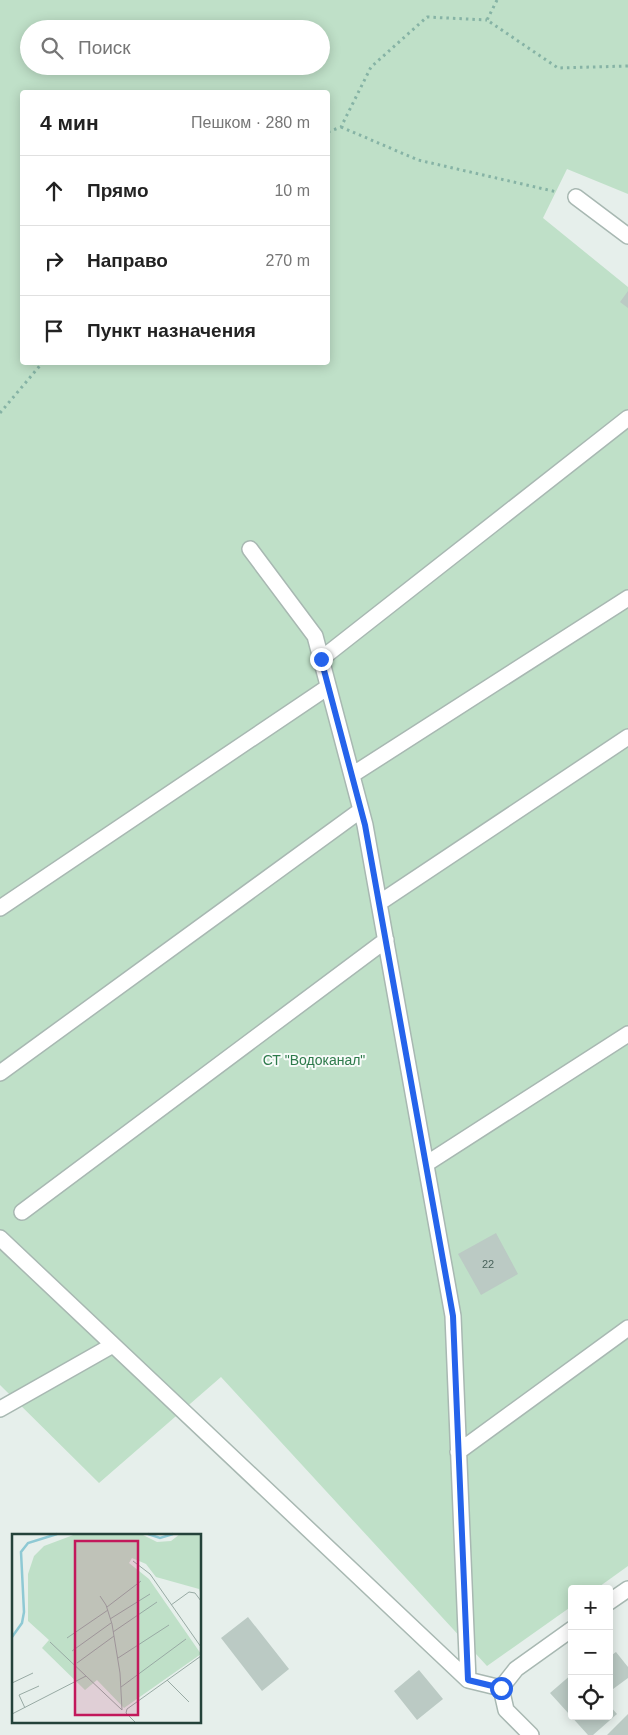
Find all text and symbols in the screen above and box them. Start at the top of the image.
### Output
search box [20,20,330,75]
icon: search [38,34,66,62]
text: Поиск [78,37,131,58]
text: 4 мин [40,111,99,134]
text: Пешком · 280 m [191,114,310,131]
icon: ahead [40,177,68,205]
text: Прямо [87,180,149,201]
text: 10 m [274,182,310,199]
icon: right [40,247,68,275]
text: Направо [87,250,168,271]
text: 270 m [266,252,310,269]
icon: arrive [40,317,68,345]
text: Пункт назначения [87,320,256,341]
route end [310,648,333,671]
park label: СТ "Водоканал" [263,1052,365,1068]
house number: 22 [482,1258,494,1270]
inset map [12,1534,201,1722]
map controls [568,1585,613,1720]
button: + [568,1585,613,1630]
button: − [568,1630,613,1675]
button: locate [568,1675,613,1720]
route start [490,1677,513,1700]

